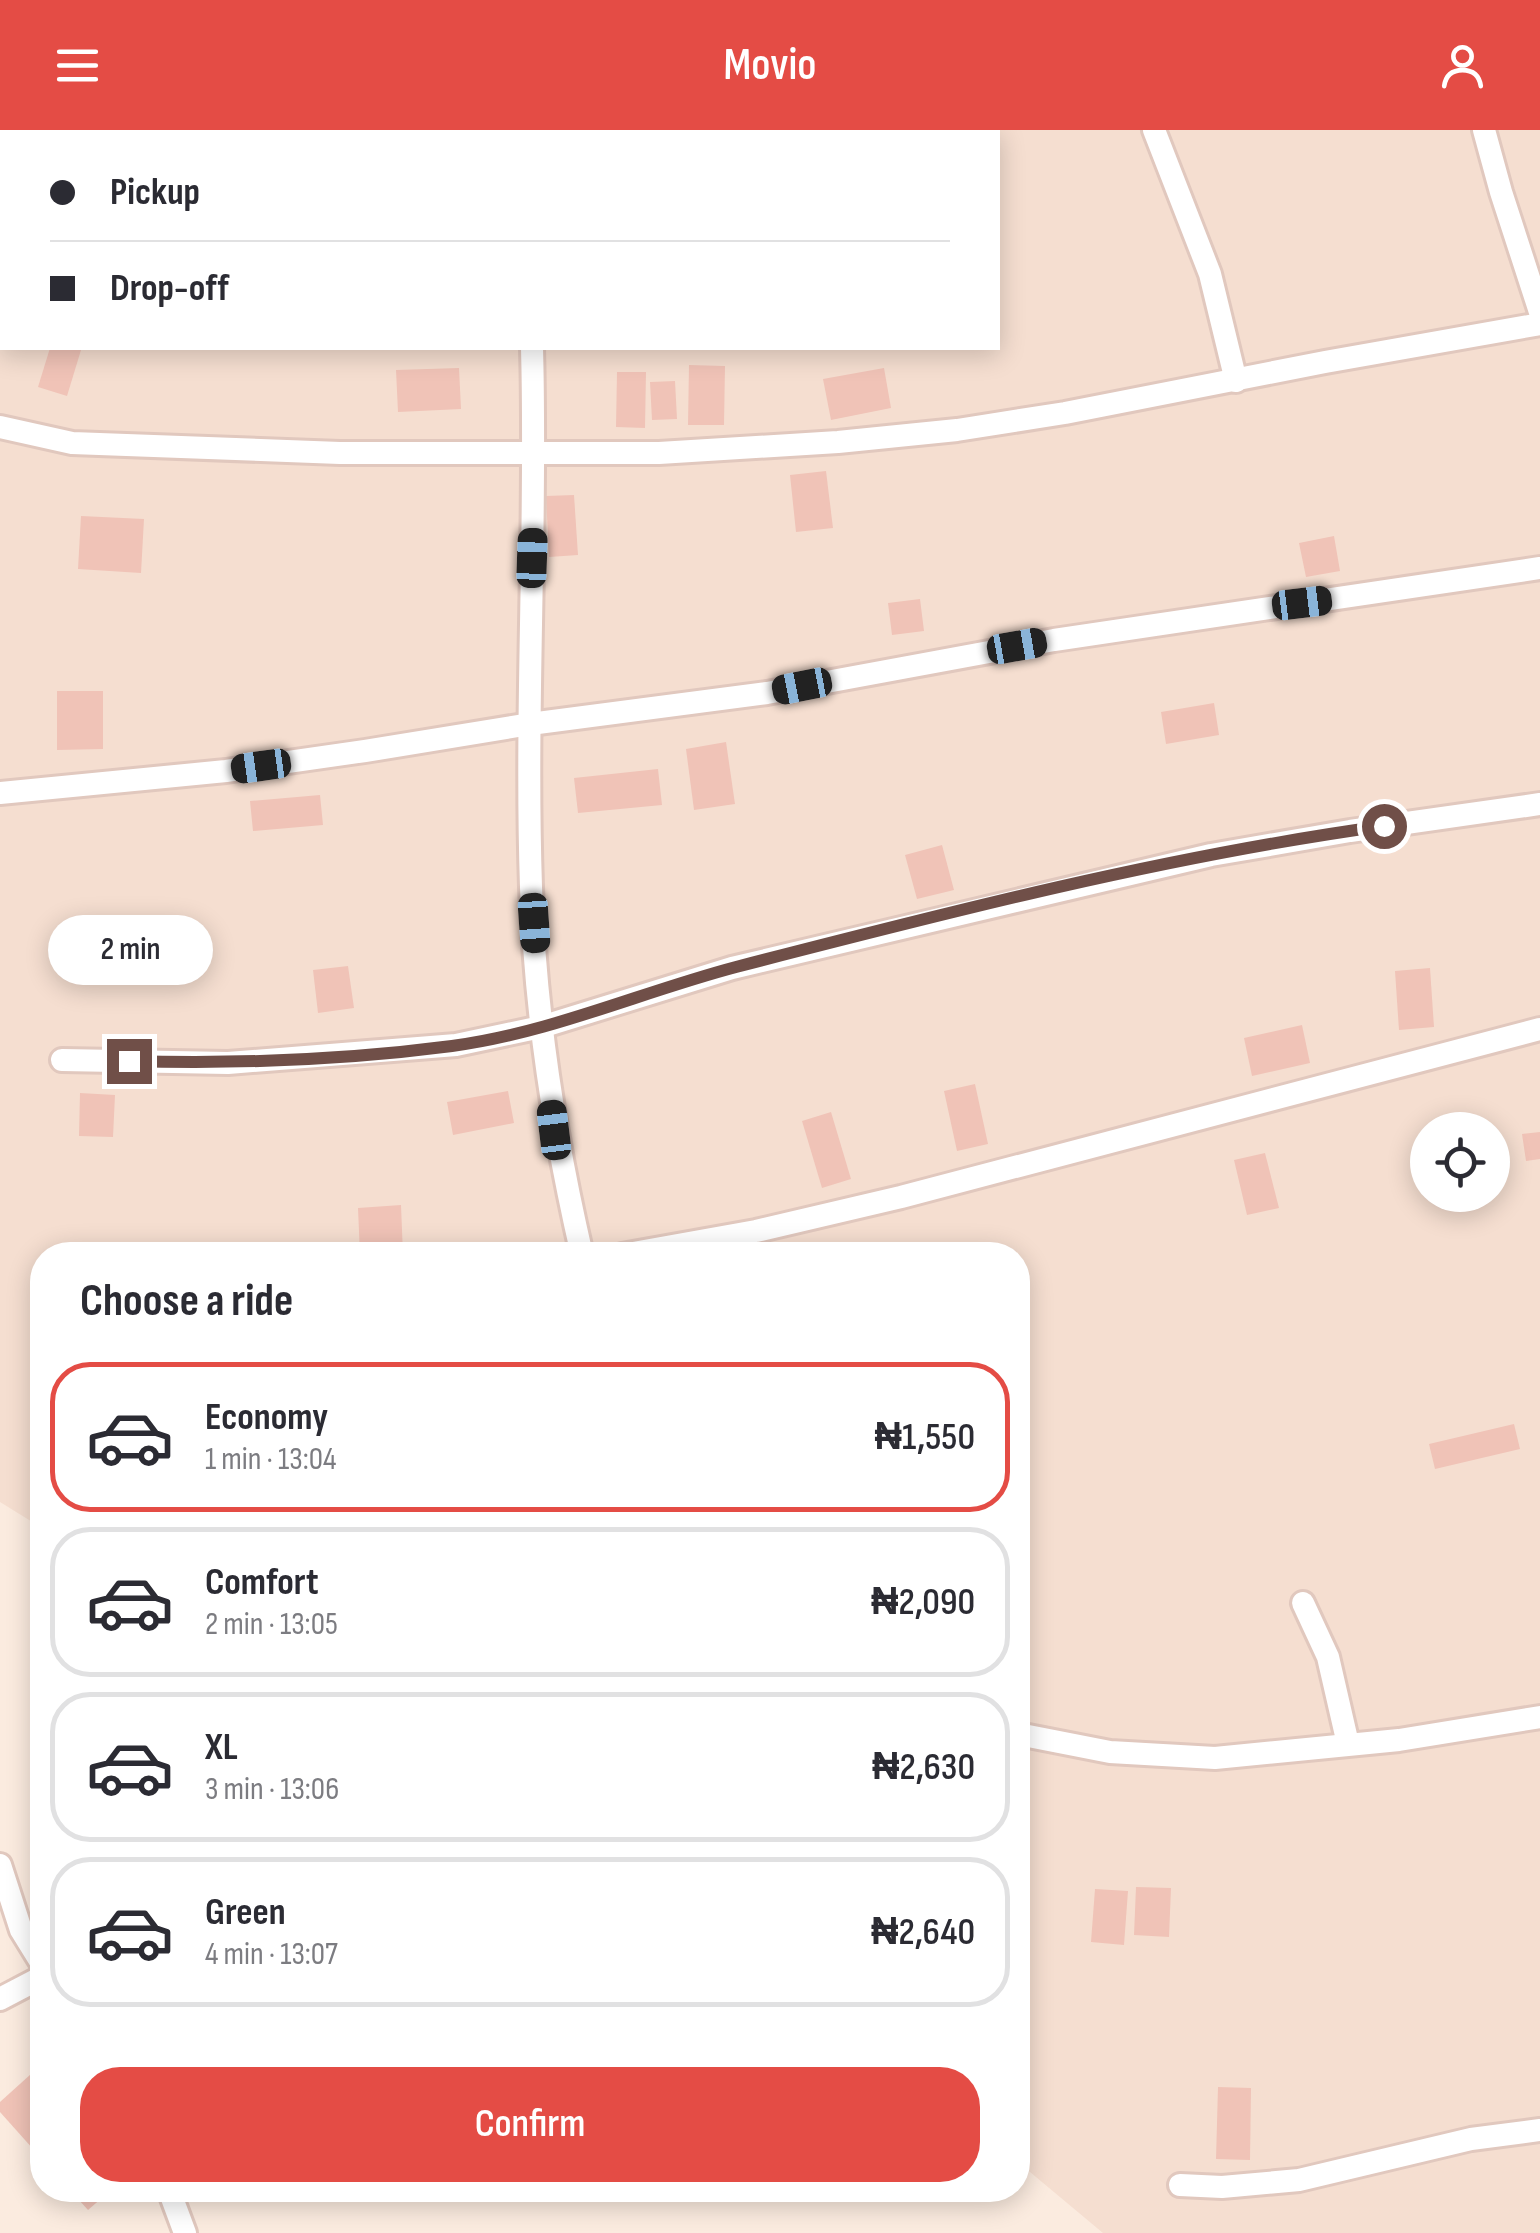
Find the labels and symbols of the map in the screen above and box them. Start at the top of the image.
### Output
car [516,527,548,589]
car [1270,584,1334,622]
car [985,626,1049,666]
car [770,666,834,706]
car [229,747,293,785]
route start [1362,804,1407,849]
car [517,892,551,954]
callout: 2 min [46,916,212,986]
route end [107,1039,152,1084]
car [535,1098,573,1162]

